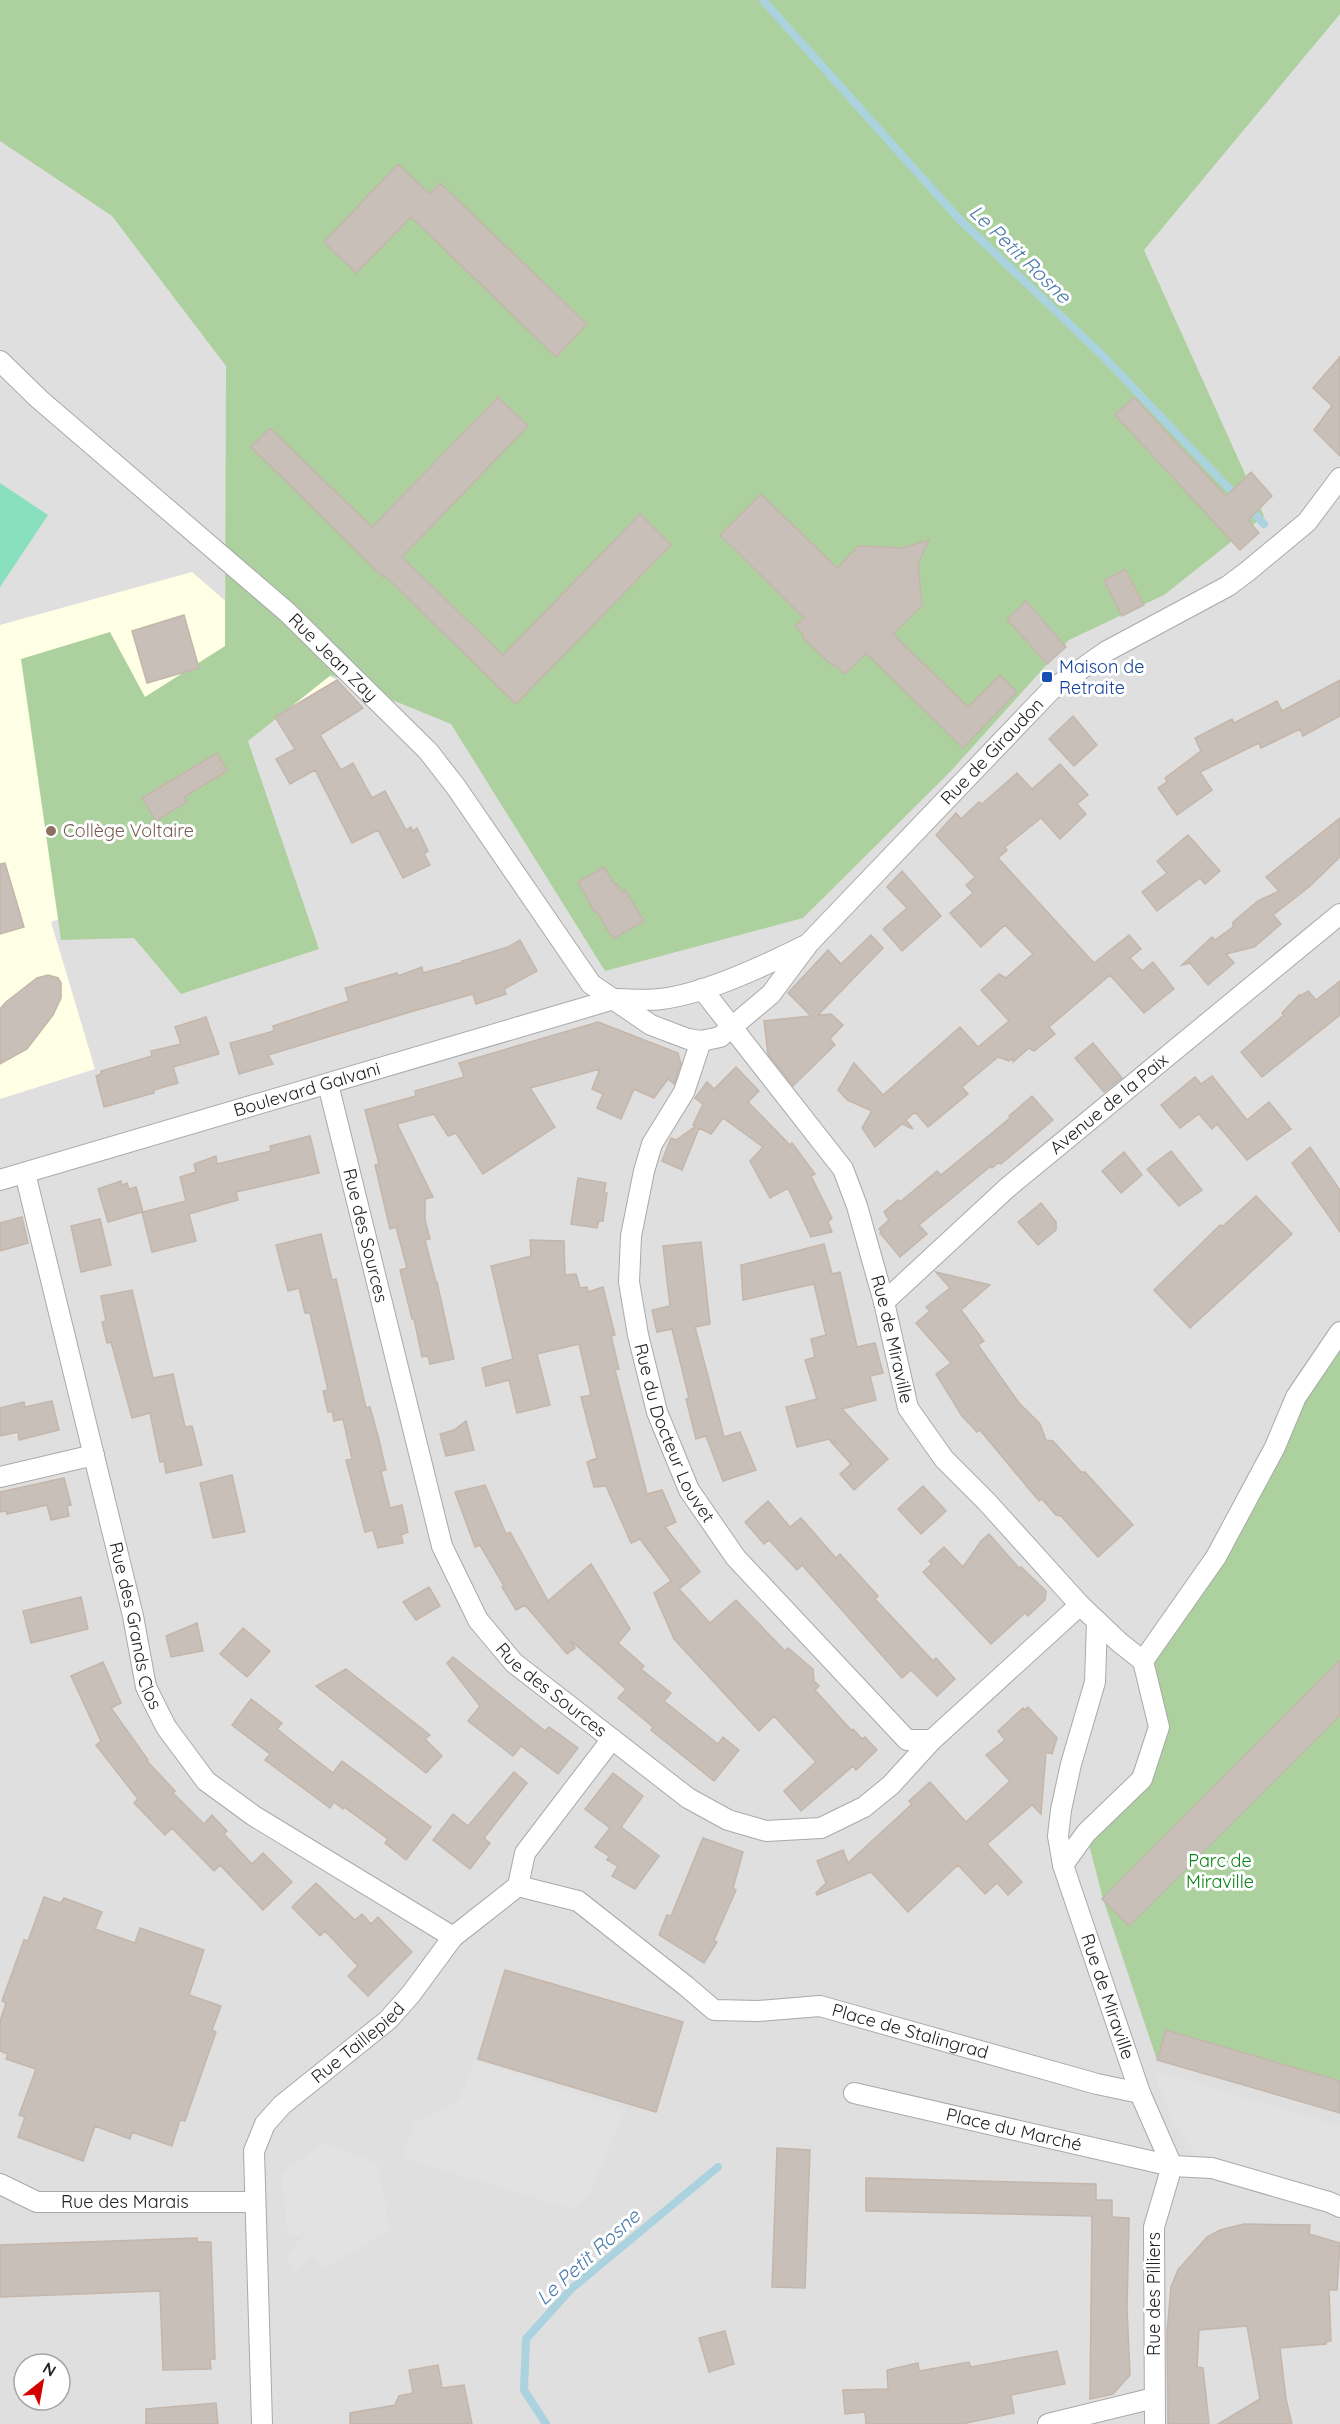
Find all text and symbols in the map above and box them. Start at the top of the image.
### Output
water label: Le Petit Rosne [964,199,1077,309]
street label: Rue Jean Zay [284,608,383,706]
place label: Maison de Retraite [1059,655,1144,699]
marker: Maison de Retraite [1040,670,1054,684]
street label: Rue de Giraudon [935,693,1048,809]
place label: Collège Voltaire [63,819,194,842]
marker: Collège Voltaire [44,824,58,838]
street label: Avenue de la Paix [1045,1048,1173,1159]
street label: Boulevard Galvani [231,1057,383,1122]
street label: Rue des Sources [338,1166,393,1305]
street label: Rue de Miraville [866,1272,919,1405]
street label: Rue du Docteur Louvet [630,1341,720,1527]
street label: Rue des Grands Clos [104,1540,167,1713]
street label: Rue des Sources [491,1638,612,1742]
park label: Parc de Miraville [1186,1849,1254,1893]
street label: Rue de Miraville [1076,1931,1140,2062]
street label: Rue Taillepied [306,1997,409,2088]
street label: Place de Stalingrad [829,1998,991,2064]
street label: Place du Marché [944,2102,1084,2156]
street label: Rue des Marais [61,2190,189,2213]
water label: Le Petit Rosne [530,2203,645,2310]
street label: Rue des Pilliers [1142,2232,1165,2356]
north arrow [12,2352,72,2412]
text: N [40,2358,60,2381]

